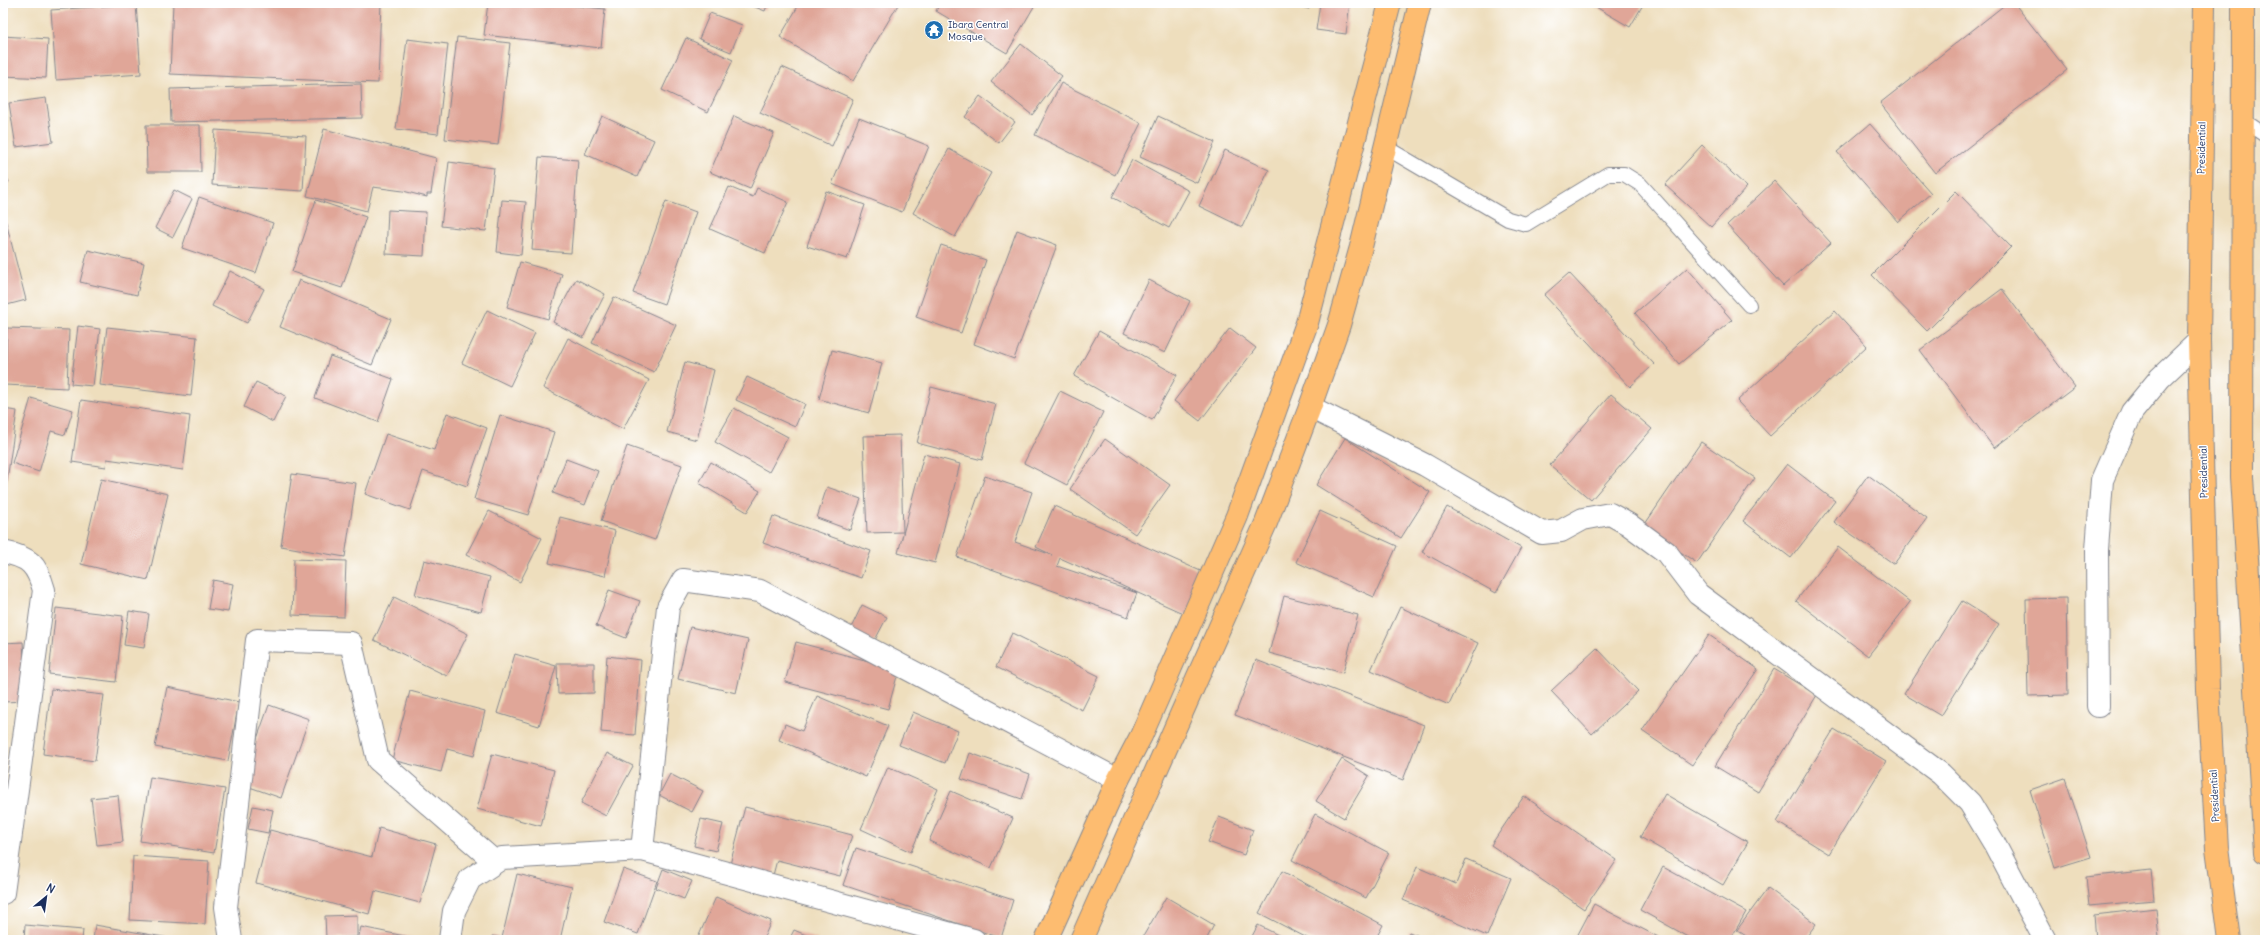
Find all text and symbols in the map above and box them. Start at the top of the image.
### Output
place label: Ibara Central Mosque [948,18,1008,43]
temple icon: Ibara Central Mosque [923,19,945,41]
street label: Presidential [2195,122,2208,174]
street label: Presidential [2197,446,2210,498]
street label: Presidential [2207,769,2222,823]
north arrow [26,877,66,917]
text: N [44,880,58,896]

